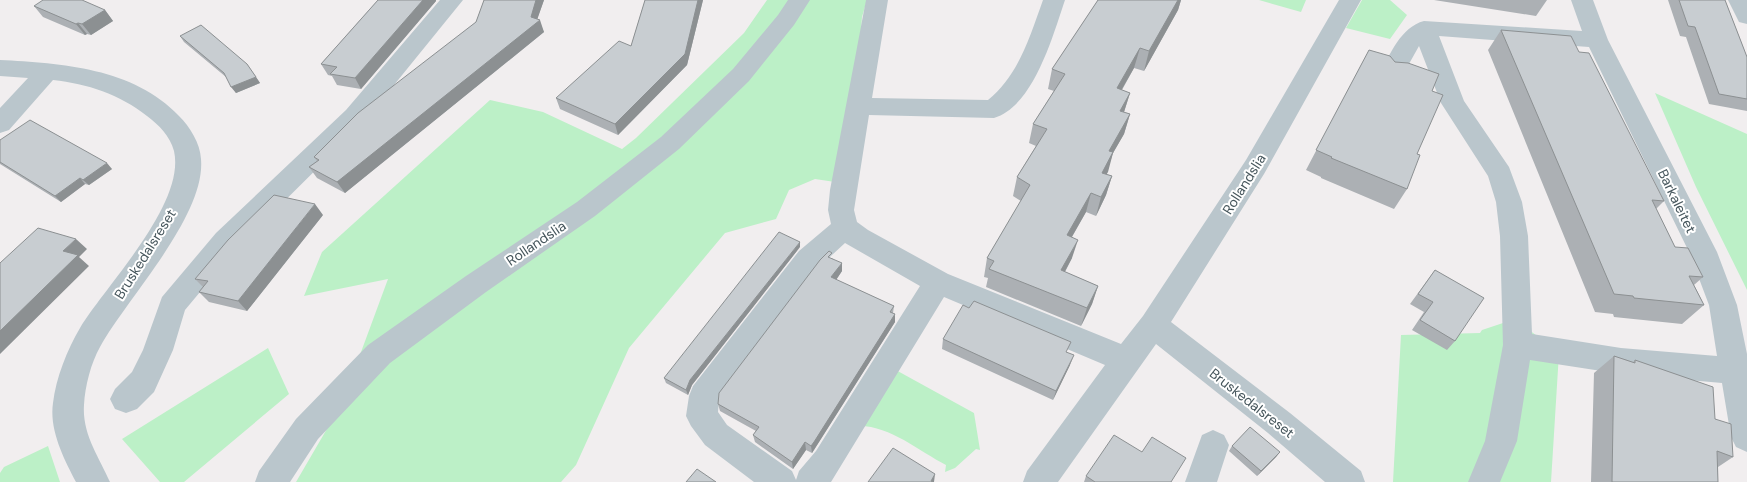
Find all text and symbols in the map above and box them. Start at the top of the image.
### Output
street label: Rollandslia [1218,150,1270,218]
street label: Barkaleitet [1654,166,1700,236]
street label: Bruskedalsreset [110,206,180,302]
street label: Rollandslia [503,217,569,269]
street label: Bruskedalsreset [1206,364,1298,442]

